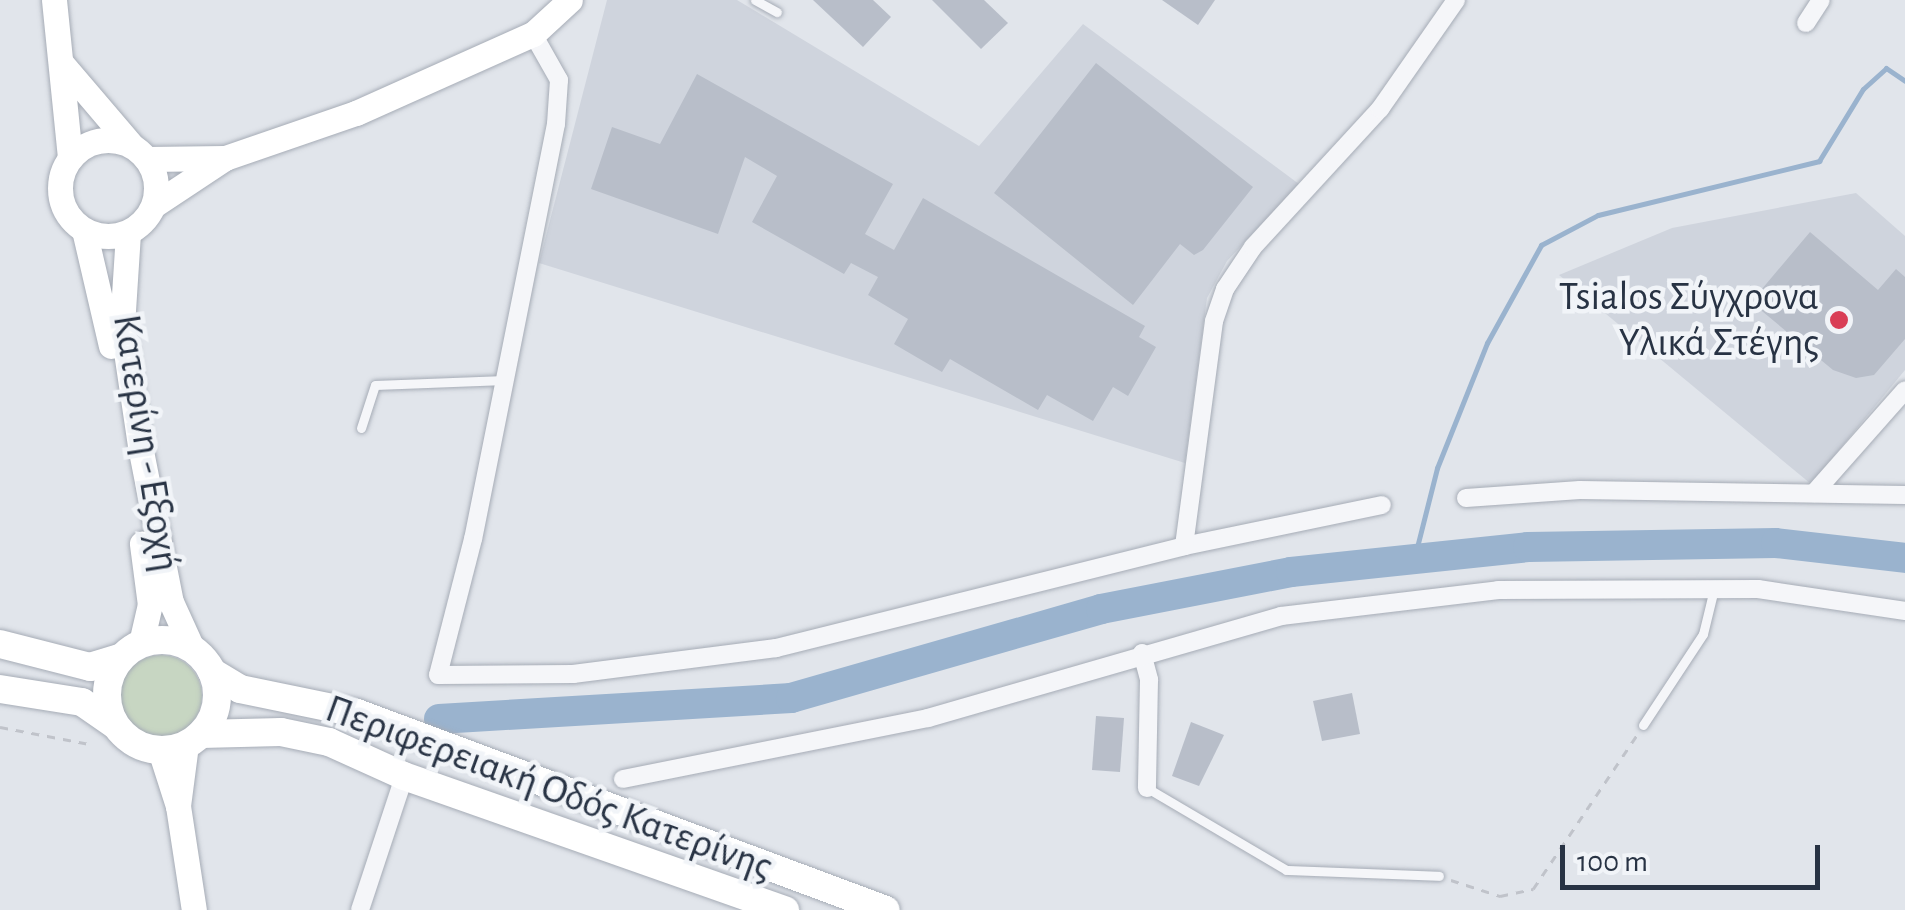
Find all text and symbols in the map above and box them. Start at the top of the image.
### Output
place label: Tsialos Σύγχρονα Υλικά Στέγης [1559,273,1819,367]
marker: Tsialos Σύγχρονα Υλικά Στέγης [1828,309,1850,331]
street label: Κατερίνη - Εξοχή [102,311,190,575]
street label: Περιφερειακή Οδός Κατερίνης [319,685,779,891]
scale bar [1565,825,1825,887]
text: 100 m [1577,847,1648,877]

